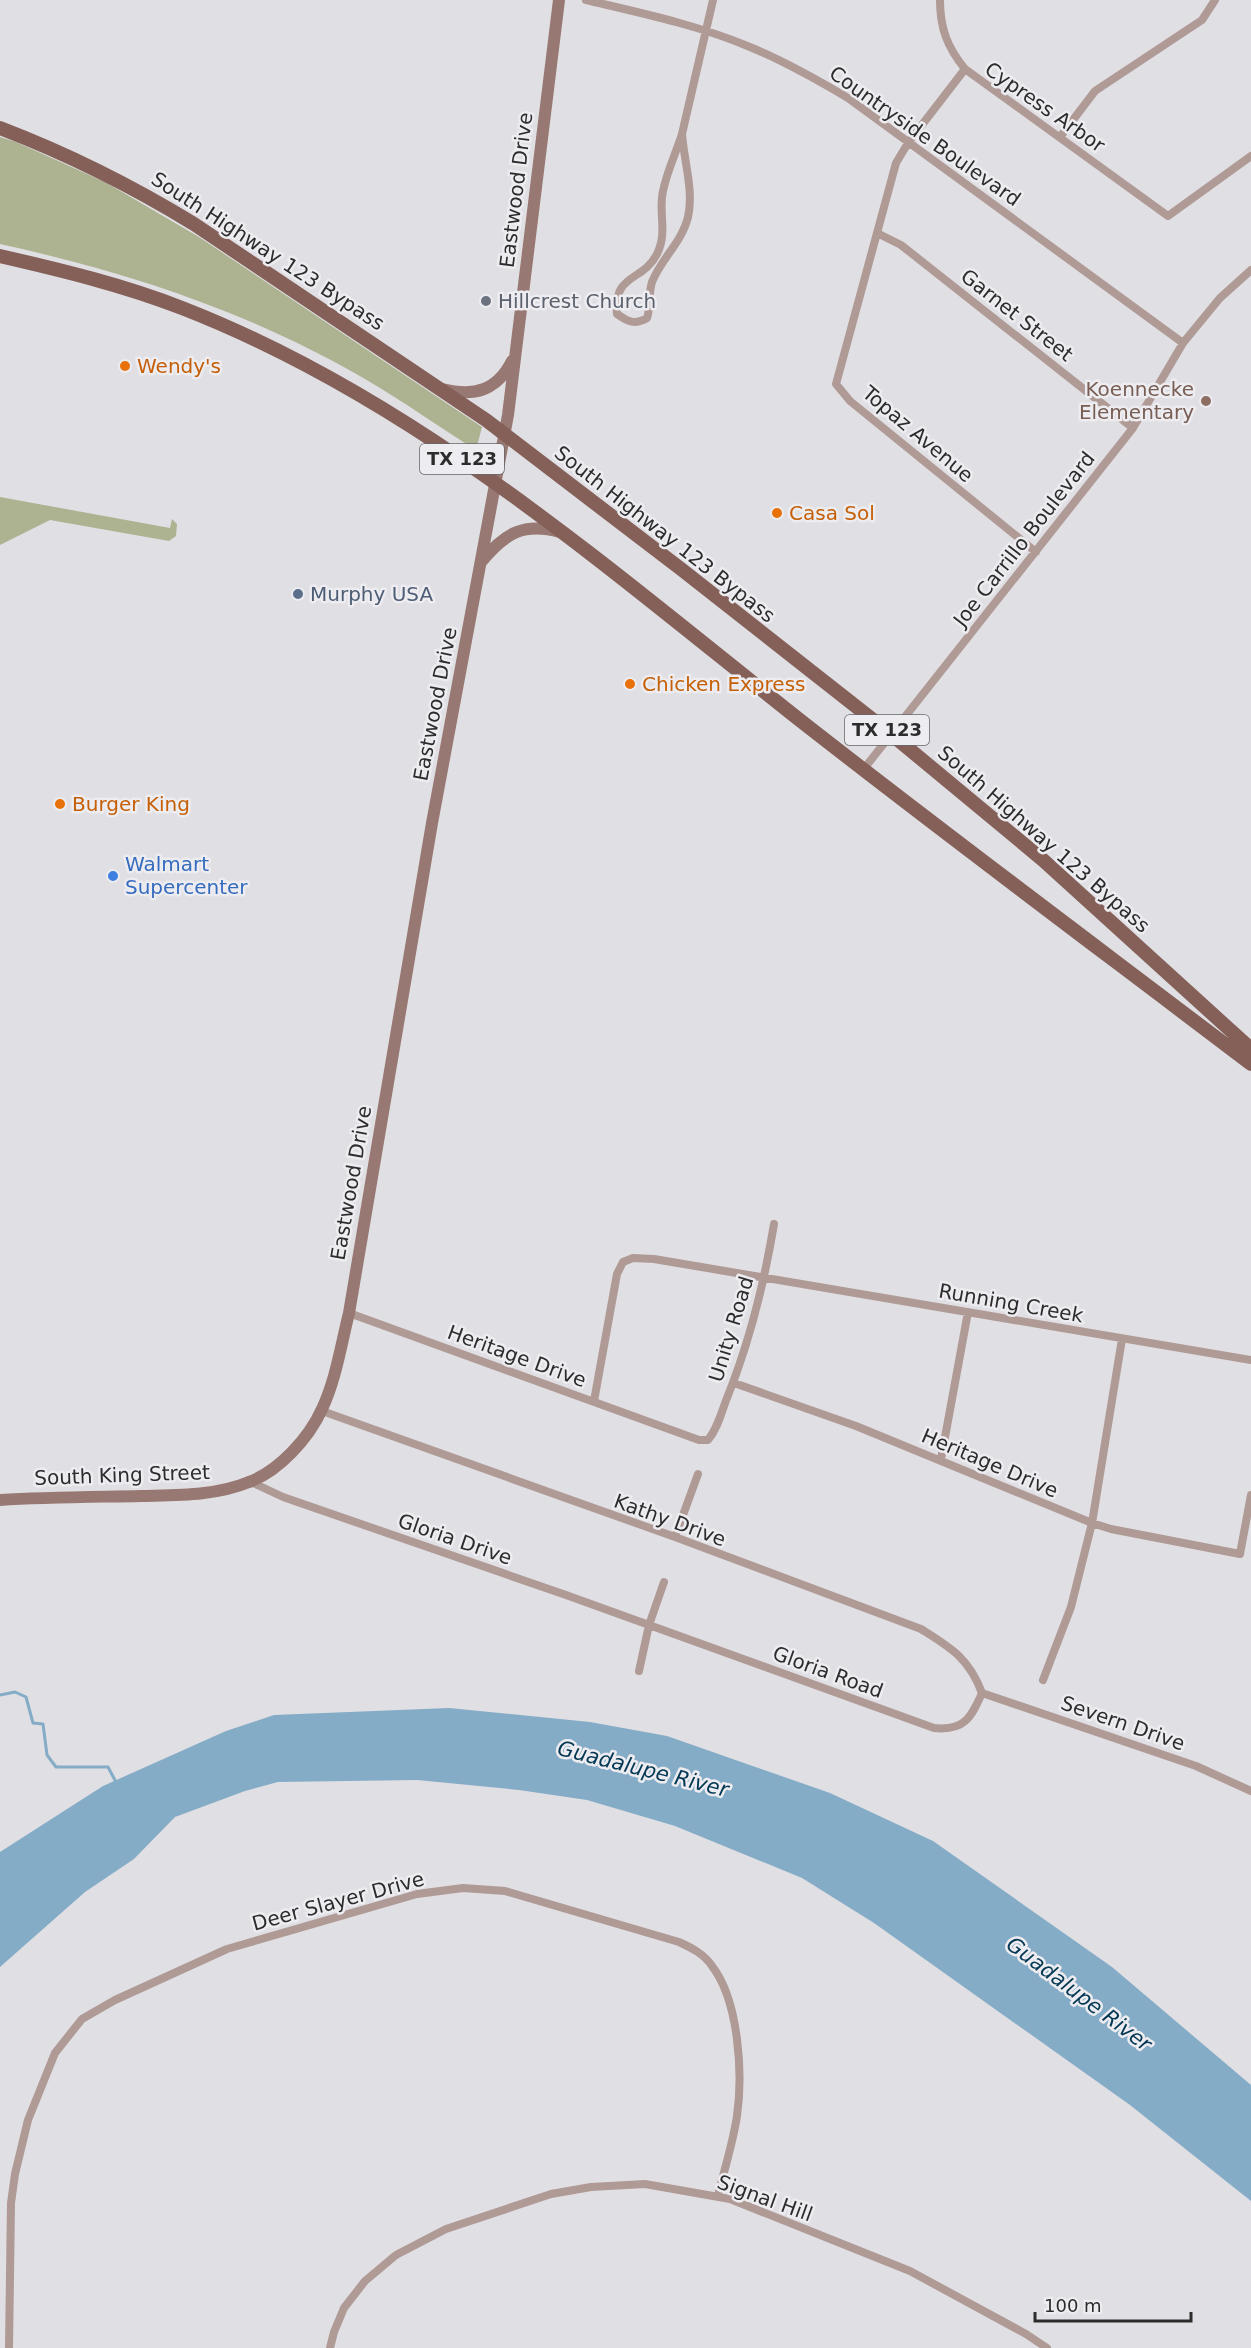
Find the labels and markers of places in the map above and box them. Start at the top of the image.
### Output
place label: Hillcrest Church [498,289,656,313]
marker: Hillcrest Church [479,294,493,308]
place label: Wendy's [137,354,221,378]
marker: Wendy's [118,359,132,373]
place label: Koennecke Elementary [1079,377,1194,424]
marker: Koennecke Elementary [1199,394,1213,408]
place label: Casa Sol [789,501,875,525]
marker: Casa Sol [770,506,784,520]
place label: Murphy USA [310,582,433,606]
marker: Murphy USA [291,587,305,601]
place label: Chicken Express [642,672,806,696]
marker: Chicken Express [623,677,637,691]
place label: Burger King [72,792,190,816]
marker: Burger King [53,797,67,811]
place label: Walmart Supercenter [125,852,248,899]
marker: Walmart Supercenter [106,869,120,883]

